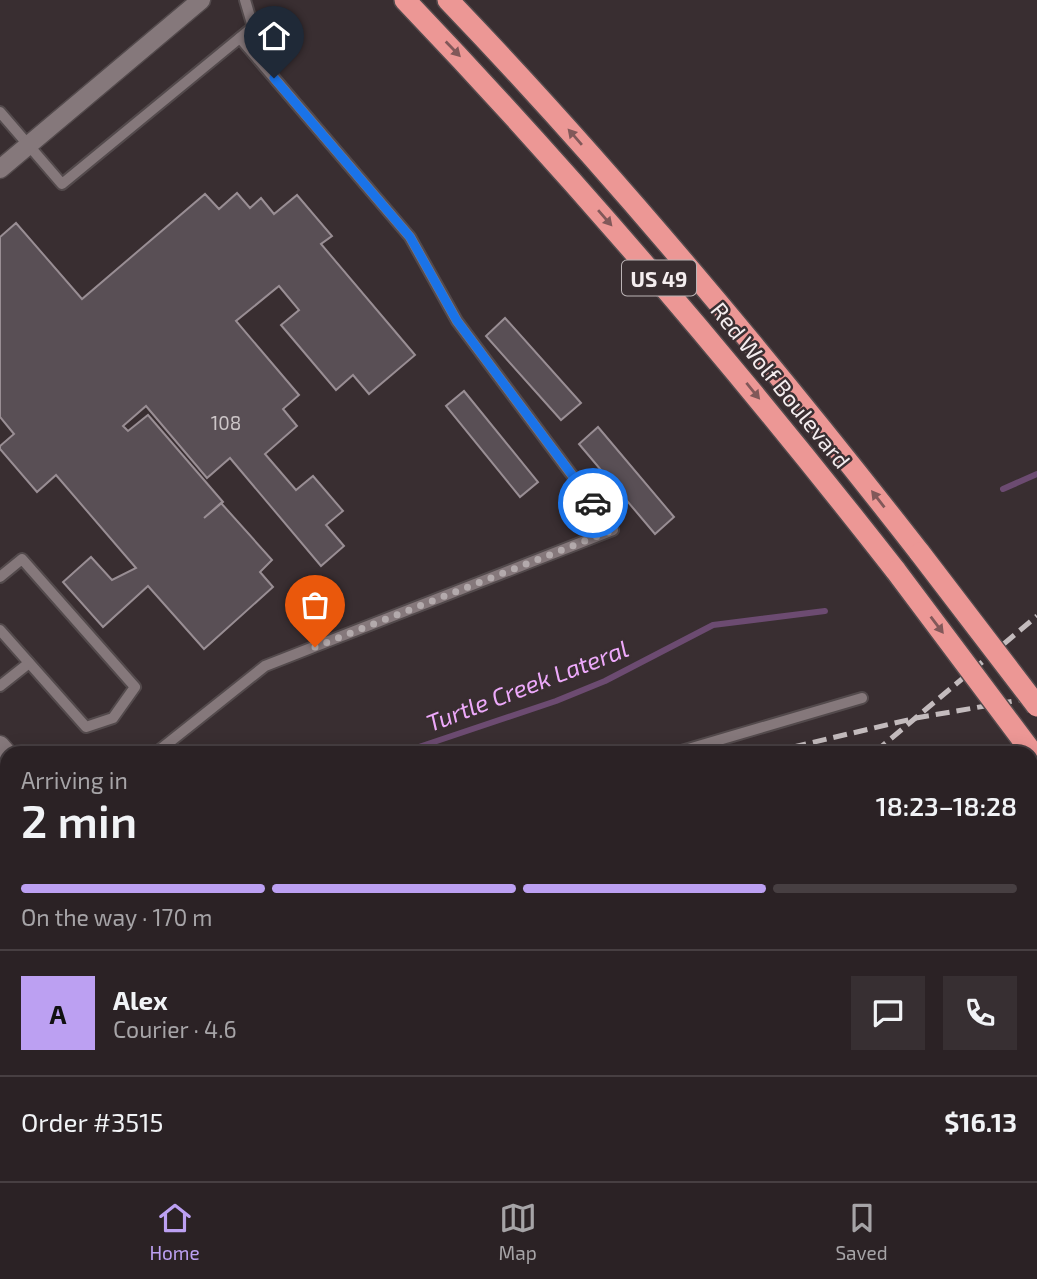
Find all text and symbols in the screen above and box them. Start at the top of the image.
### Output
pin [244,6,304,78]
icon: home [255,17,293,55]
one-way arrow [444,40,460,57]
one-way arrow [567,128,583,146]
one-way arrow [597,209,612,226]
road number: US 49 [622,260,696,296]
street label: Red Wolf Boulevard [705,296,857,474]
one-way arrow [745,382,760,399]
house number: 108 [211,411,241,434]
courier [558,468,628,538]
icon: car [574,484,612,522]
one-way arrow [871,490,886,508]
pin [285,575,345,647]
icon: bag [296,586,334,624]
one-way arrow [929,616,943,634]
water label: Turtle Creek Lateral [422,633,632,737]
text: Arriving in [21,766,128,794]
text: 18:23–18:28 [876,790,1017,821]
text: 2 min [21,792,137,847]
text: On the way · 170 m [21,903,213,931]
button: chat [851,976,925,1050]
button: phone [943,976,1017,1050]
text: Alex [113,984,168,1015]
text: A [50,998,66,1029]
text: Courier · 4.6 [113,1015,237,1043]
text: Order #3515 [21,1106,164,1137]
text: $16.13 [944,1106,1017,1137]
tab: Home [149,1199,200,1264]
tab: Map [499,1199,537,1264]
tab: Saved [835,1199,888,1264]

